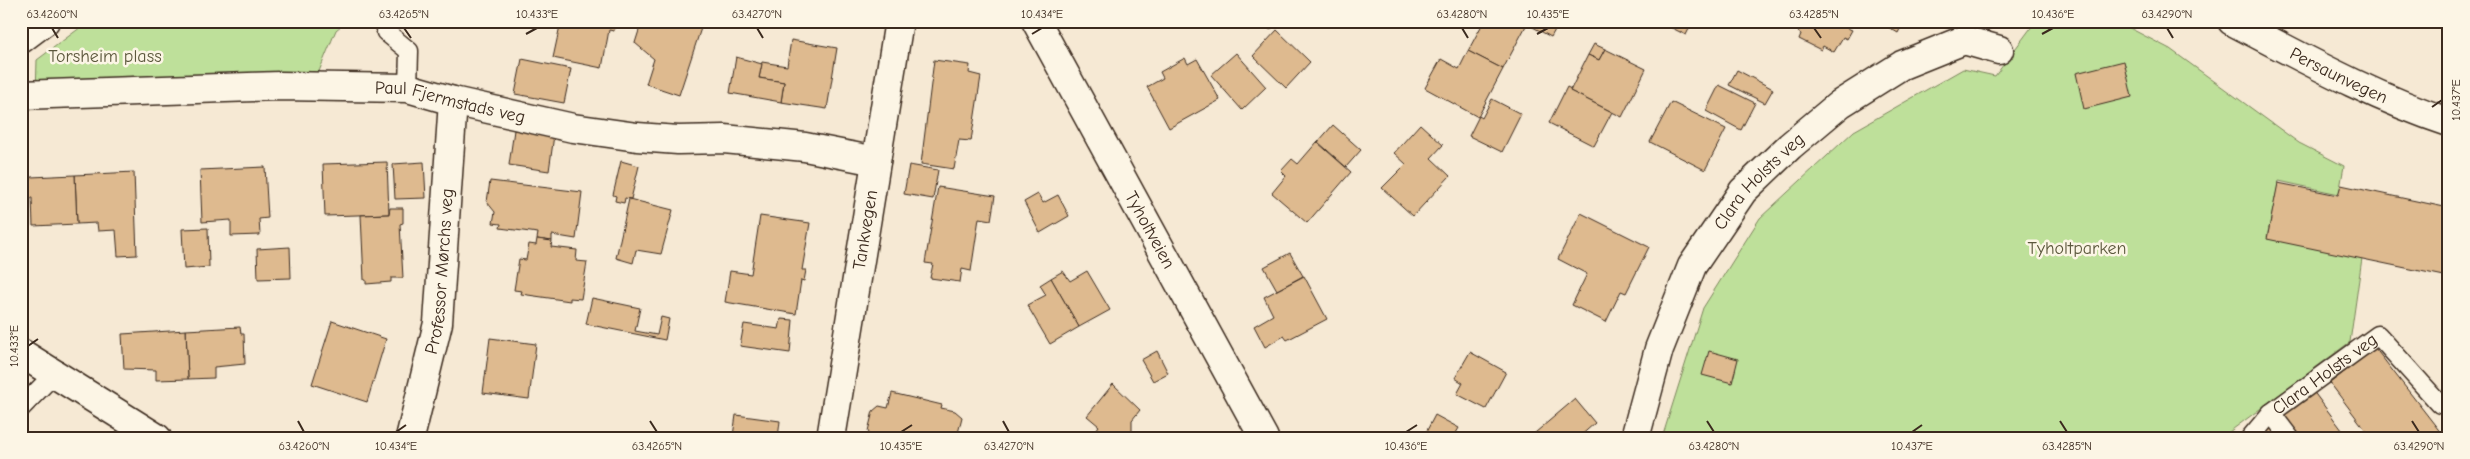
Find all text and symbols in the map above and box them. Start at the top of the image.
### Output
text: 63.4260°N [26,7,78,21]
text: 63.4265°N [379,7,429,21]
text: 10.433°E [516,7,558,21]
text: 63.4270°N [732,7,782,21]
text: 10.434°E [1021,7,1063,21]
text: 63.4280°N [1437,7,1487,21]
text: 10.435°E [1527,7,1569,21]
text: 63.4285°N [1789,7,1839,21]
text: 10.436°E [2032,7,2074,21]
text: 63.4290°N [2141,7,2193,21]
street label: Persaunvegen [2286,43,2391,108]
park label: Torsheim plass [48,46,162,67]
street label: Paul Fjermstads veg [375,77,527,128]
text: 10.437°E [2449,79,2463,121]
street label: Clara Holsts veg [1710,129,1809,234]
street label: Professor Mørchs veg [421,188,458,356]
street label: Tankvegen [849,188,882,271]
street label: Tyholtveien [1120,188,1179,272]
park label: Tyholtparken [2028,238,2127,259]
text: 10.433°E [7,325,21,367]
street label: Clara Holsts veg [2268,329,2382,420]
text: 63.4260°N [278,439,330,453]
text: 10.434°E [375,439,417,453]
text: 63.4265°N [632,439,682,453]
text: 10.435°E [880,439,922,453]
text: 63.4270°N [984,439,1034,453]
text: 10.436°E [1385,439,1427,453]
text: 63.4280°N [1689,439,1739,453]
text: 10.437°E [1891,439,1933,453]
text: 63.4285°N [2042,439,2092,453]
text: 63.4290°N [2393,439,2445,453]

